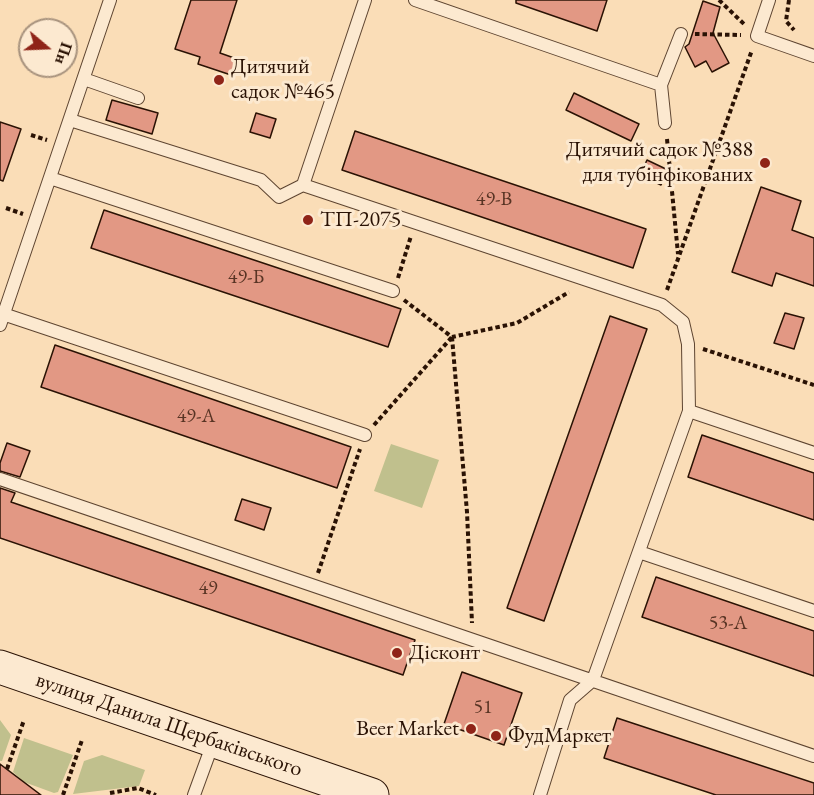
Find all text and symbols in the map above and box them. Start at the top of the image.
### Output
north arrow [18,18,78,78]
text: Пн [50,40,77,67]
place label: Дитячий садок №465 [231,54,335,106]
marker: Дитячий садок №465 [212,73,226,87]
place label: Дитячий садок №388 для тубінфікованих [566,137,753,188]
marker: Дитячий садок №388 для тубінфікованих [758,156,772,170]
house number: 49-В [476,188,512,212]
place label: ТП-2075 [320,207,401,233]
marker: ТП-2075 [301,213,315,227]
house number: 49-Б [228,266,264,290]
house number: 49-А [177,405,215,429]
house number: 49 [198,577,218,601]
house number: 53-А [709,612,747,636]
place label: Дісконт [409,640,480,666]
marker: Дісконт [390,646,404,660]
street label: вулиця Данила Щербаківського [32,667,306,783]
house number: 51 [473,696,493,720]
place label: Beer Market [356,716,459,742]
marker: Beer Market [464,722,478,736]
place label: ФудМаркет [508,723,611,749]
marker: ФудМаркет [489,729,503,743]

